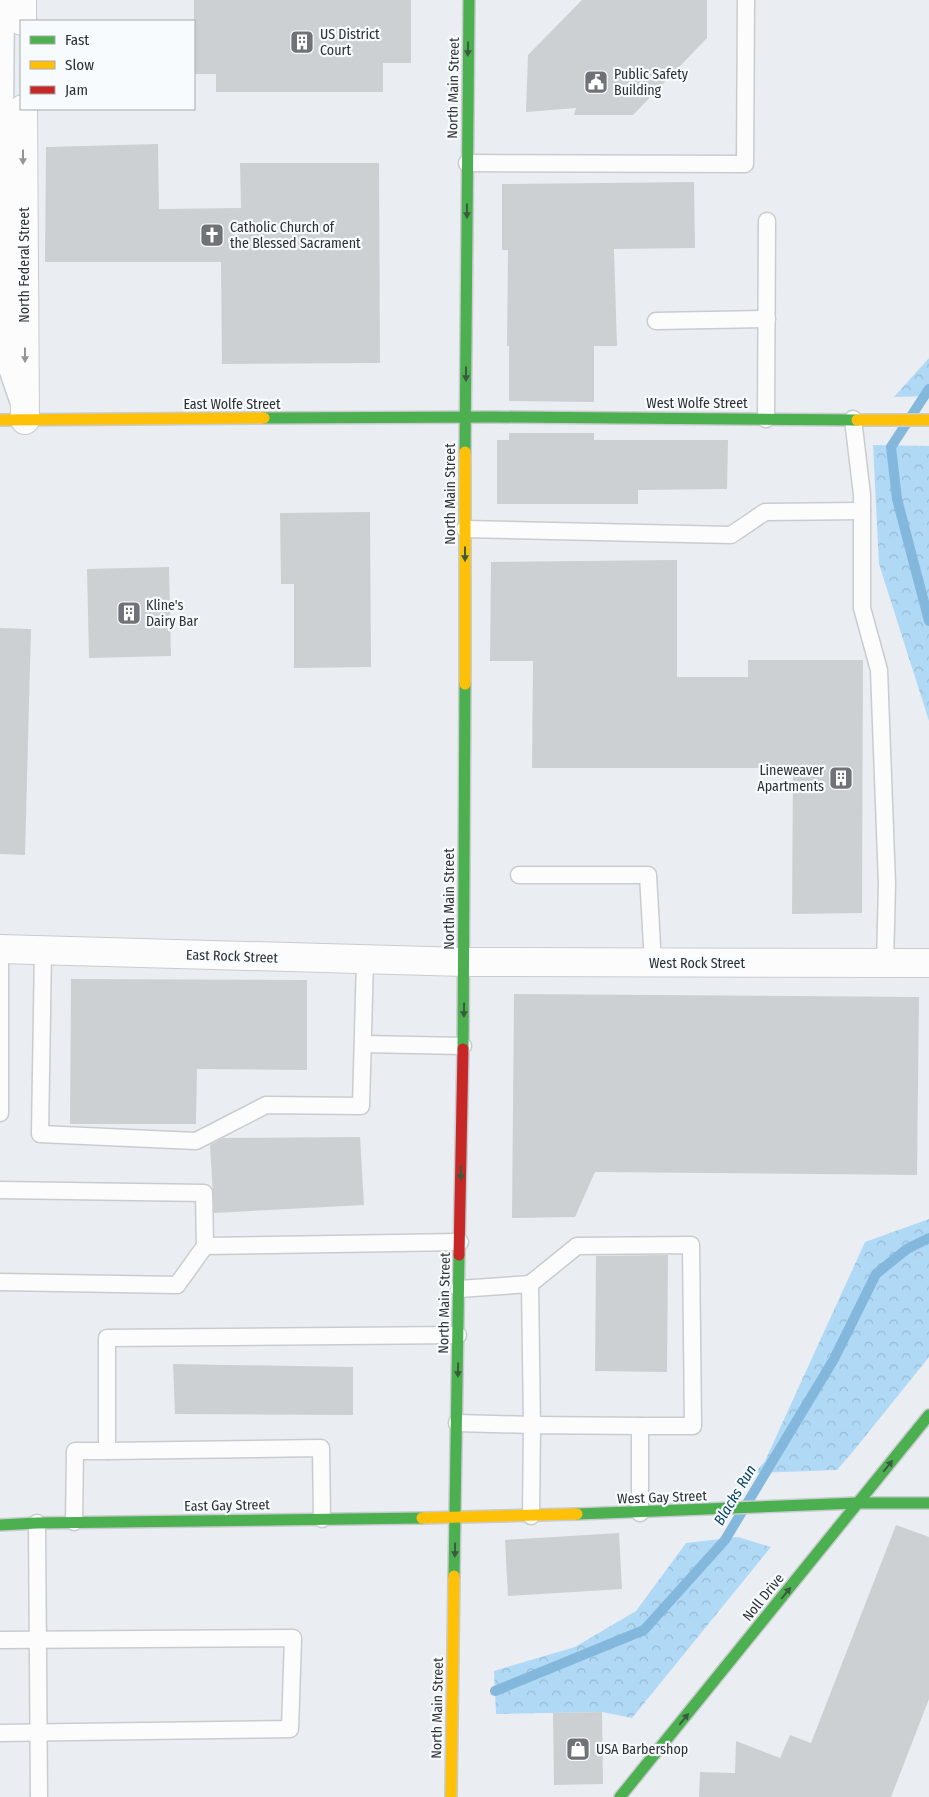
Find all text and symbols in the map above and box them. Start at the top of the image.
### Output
legend [20,20,195,110]
place label: US District Court [320,26,380,59]
building icon: US District Court [289,29,315,55]
text: Fast [65,31,89,49]
street label: North Main Street [444,37,463,139]
one-way arrow [464,41,472,57]
text: Slow [65,56,94,74]
place label: Public Safety Building [614,66,689,99]
public building icon: Public Safety Building [583,69,609,95]
text: Jam [65,81,88,99]
one-way arrow [19,150,27,166]
one-way arrow [463,203,471,219]
street label: North Federal Street [16,207,33,323]
place label: Catholic Church of the Blessed Sacrament [230,219,361,252]
church icon: Catholic Church of the Blessed Sacrament [199,222,225,248]
one-way arrow [21,347,29,363]
one-way arrow [462,366,470,382]
street label: West Wolfe Street [646,395,748,412]
street label: East Wolfe Street [183,396,281,413]
street label: North Main Street [442,443,459,545]
one-way arrow [461,546,469,562]
place label: Kline's Dairy Bar [146,597,198,630]
building icon: Kline's Dairy Bar [116,600,142,626]
place label: Lineweaver Apartments [757,762,824,795]
building icon: Lineweaver Apartments [828,765,854,791]
street label: North Main Street [441,848,458,950]
street label: East Rock Street [186,946,279,967]
street label: West Rock Street [649,955,745,972]
one-way arrow [459,1003,467,1019]
one-way arrow [457,1165,465,1181]
street label: North Main Street [435,1252,454,1354]
one-way arrow [454,1363,462,1379]
one-way arrow [882,1460,893,1473]
water label: Blacks Run [710,1462,760,1528]
street label: West Gay Street [617,1487,708,1508]
street label: East Gay Street [184,1496,270,1515]
one-way arrow [451,1543,459,1559]
street label: Noll Drive [739,1570,788,1624]
one-way arrow [781,1586,792,1599]
street label: North Main Street [428,1657,447,1759]
one-way arrow [678,1713,689,1725]
shop icon: USA Barbershop [565,1736,591,1762]
place label: USA Barbershop [596,1741,688,1758]

